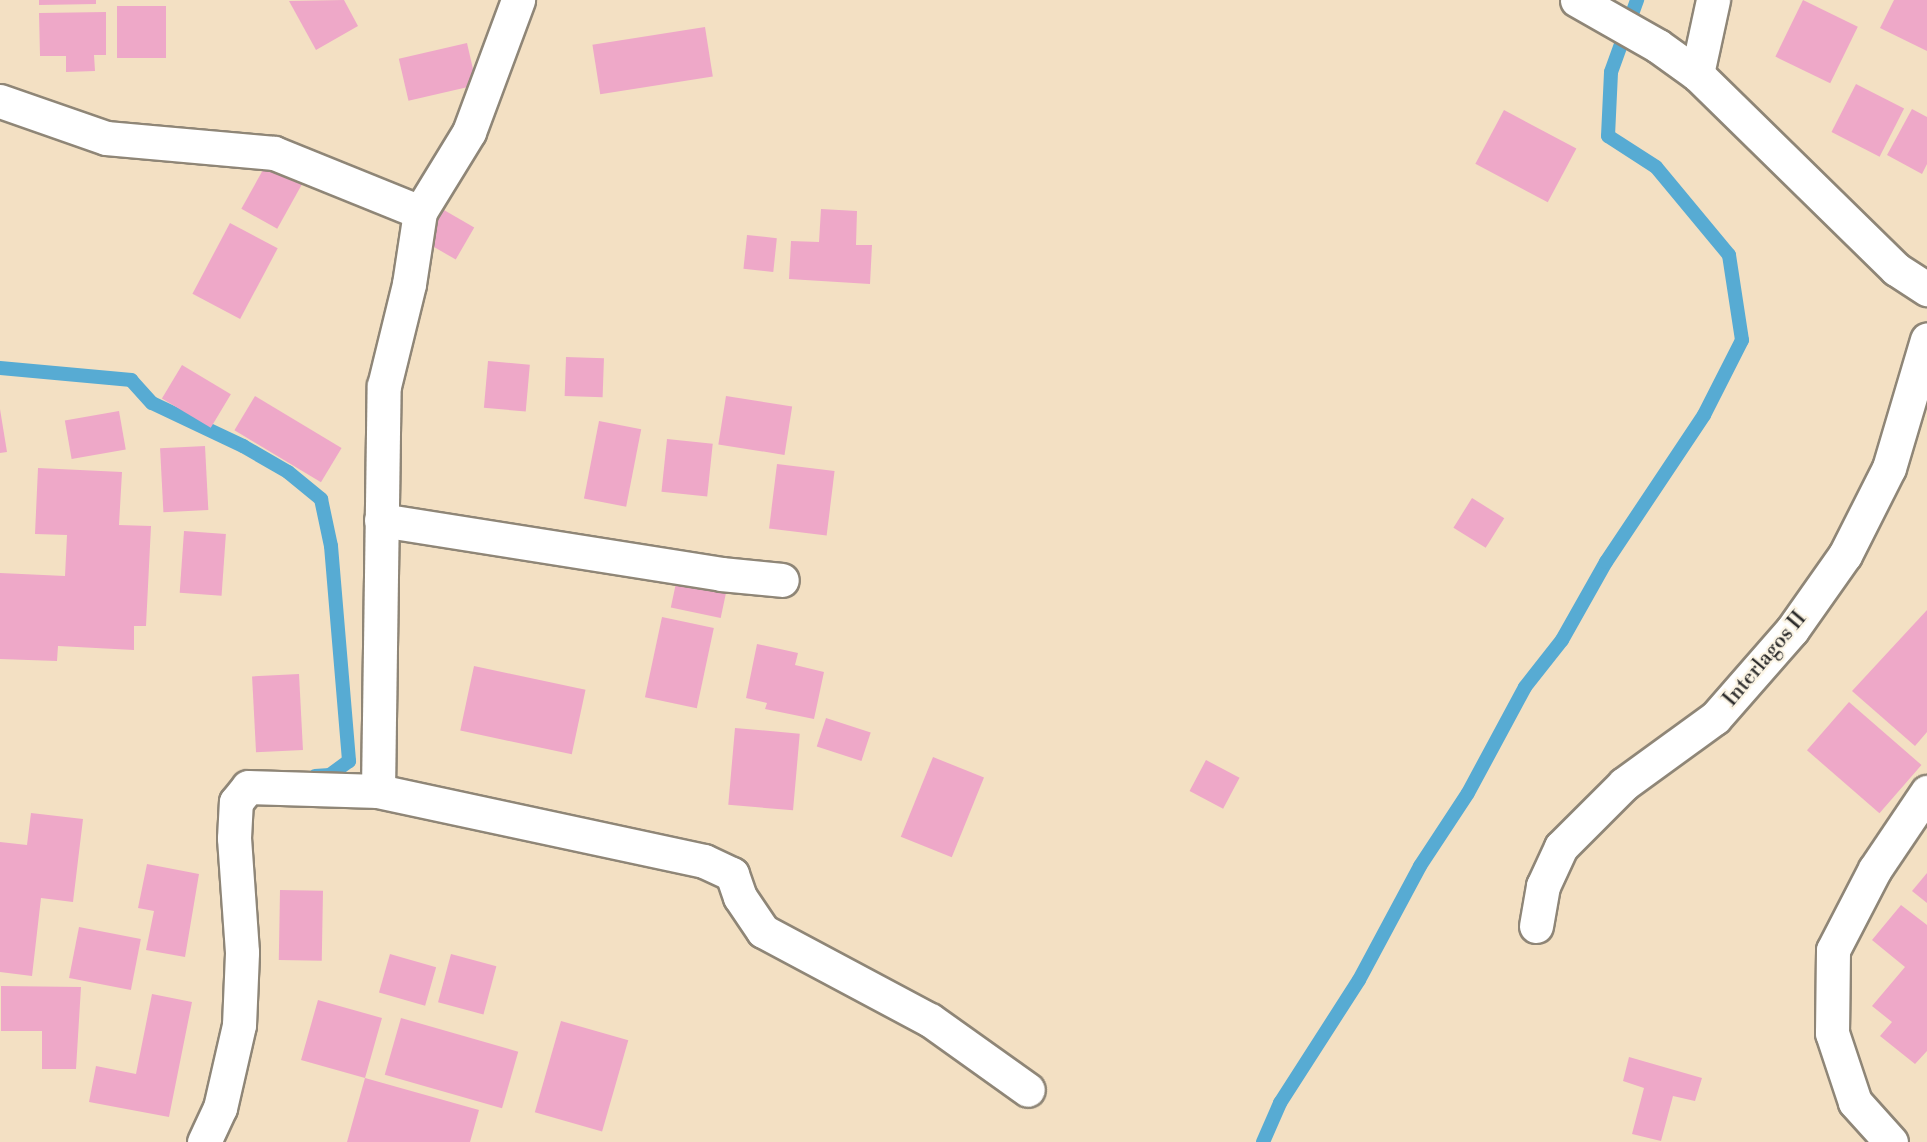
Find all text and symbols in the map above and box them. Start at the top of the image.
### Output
street label: Interlagos II [1718,606,1812,712]

